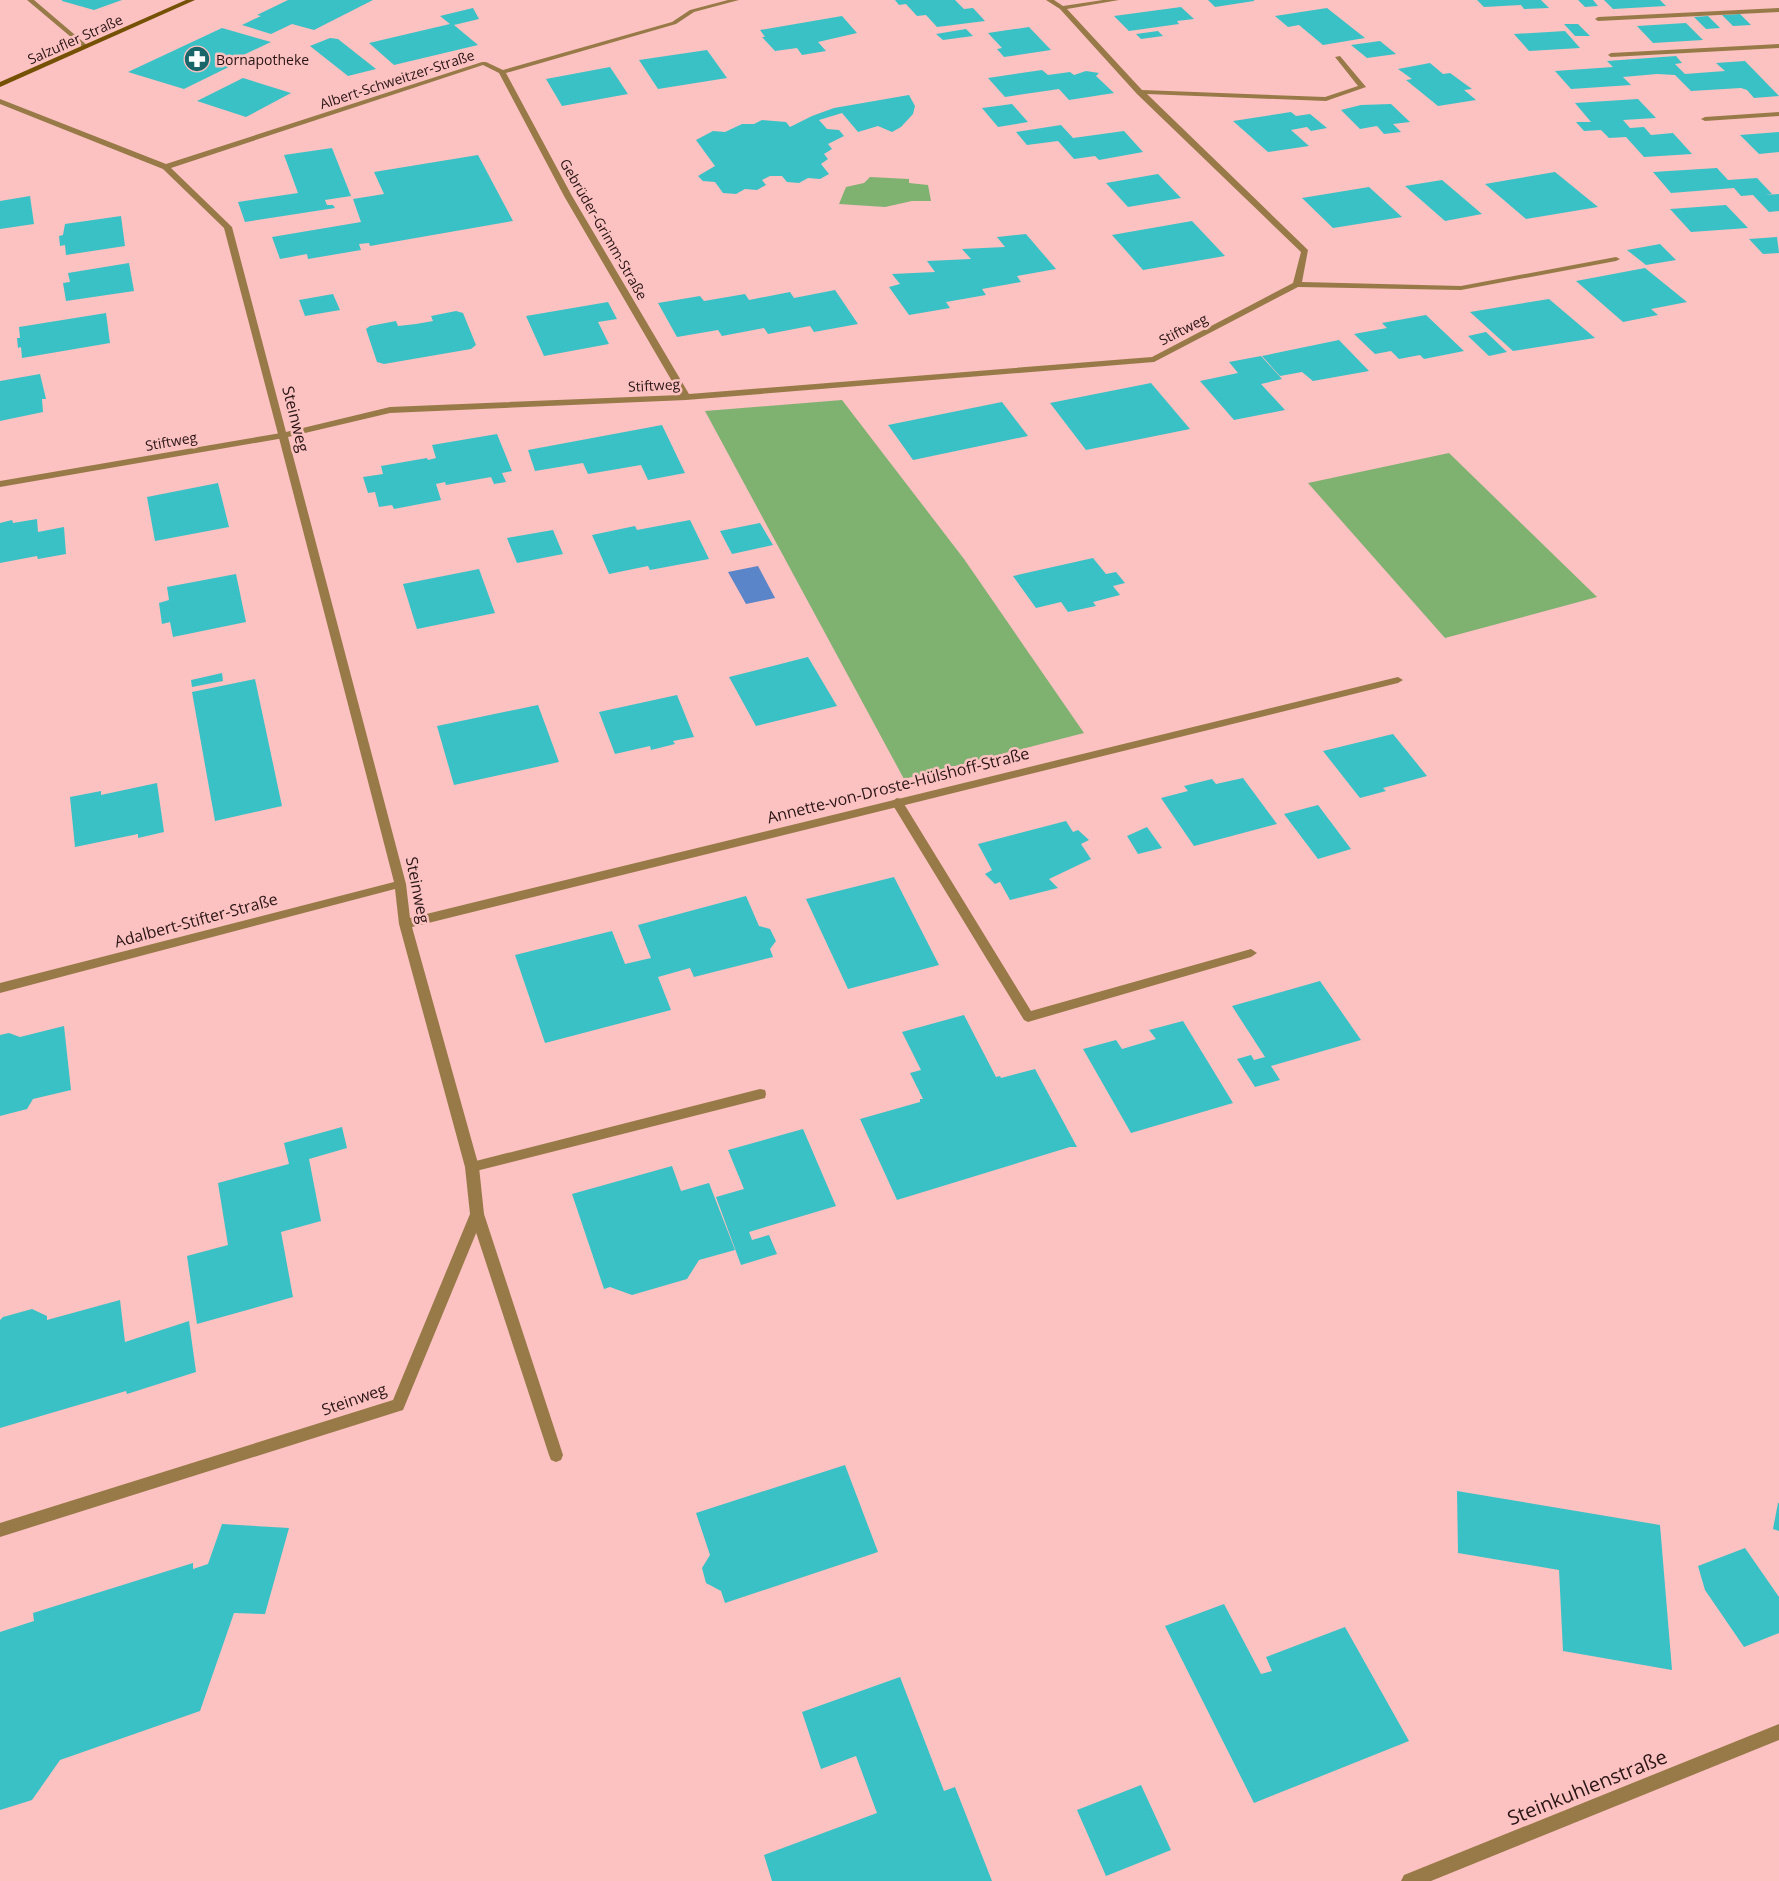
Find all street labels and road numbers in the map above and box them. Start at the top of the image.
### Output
street label: Salzufler Straße [24,9,126,68]
street label: Albert-Schweitzer-Straße [317,45,477,113]
street label: Gebrüder-Grimm-Straße [556,155,652,303]
street label: Stiftweg [1155,309,1211,349]
street label: Stiftweg [627,374,681,396]
street label: Steinweg [277,384,315,455]
street label: Stiftweg [144,427,199,455]
street label: Annette-von-Droste-Hülshoff-Straße [765,742,1031,828]
street label: Steinweg [401,855,435,925]
street label: Adalbert-Stifter-Straße [112,888,280,952]
street label: Steinweg [319,1378,390,1420]
street label: Steinkuhlenstraße [1503,1743,1671,1831]

